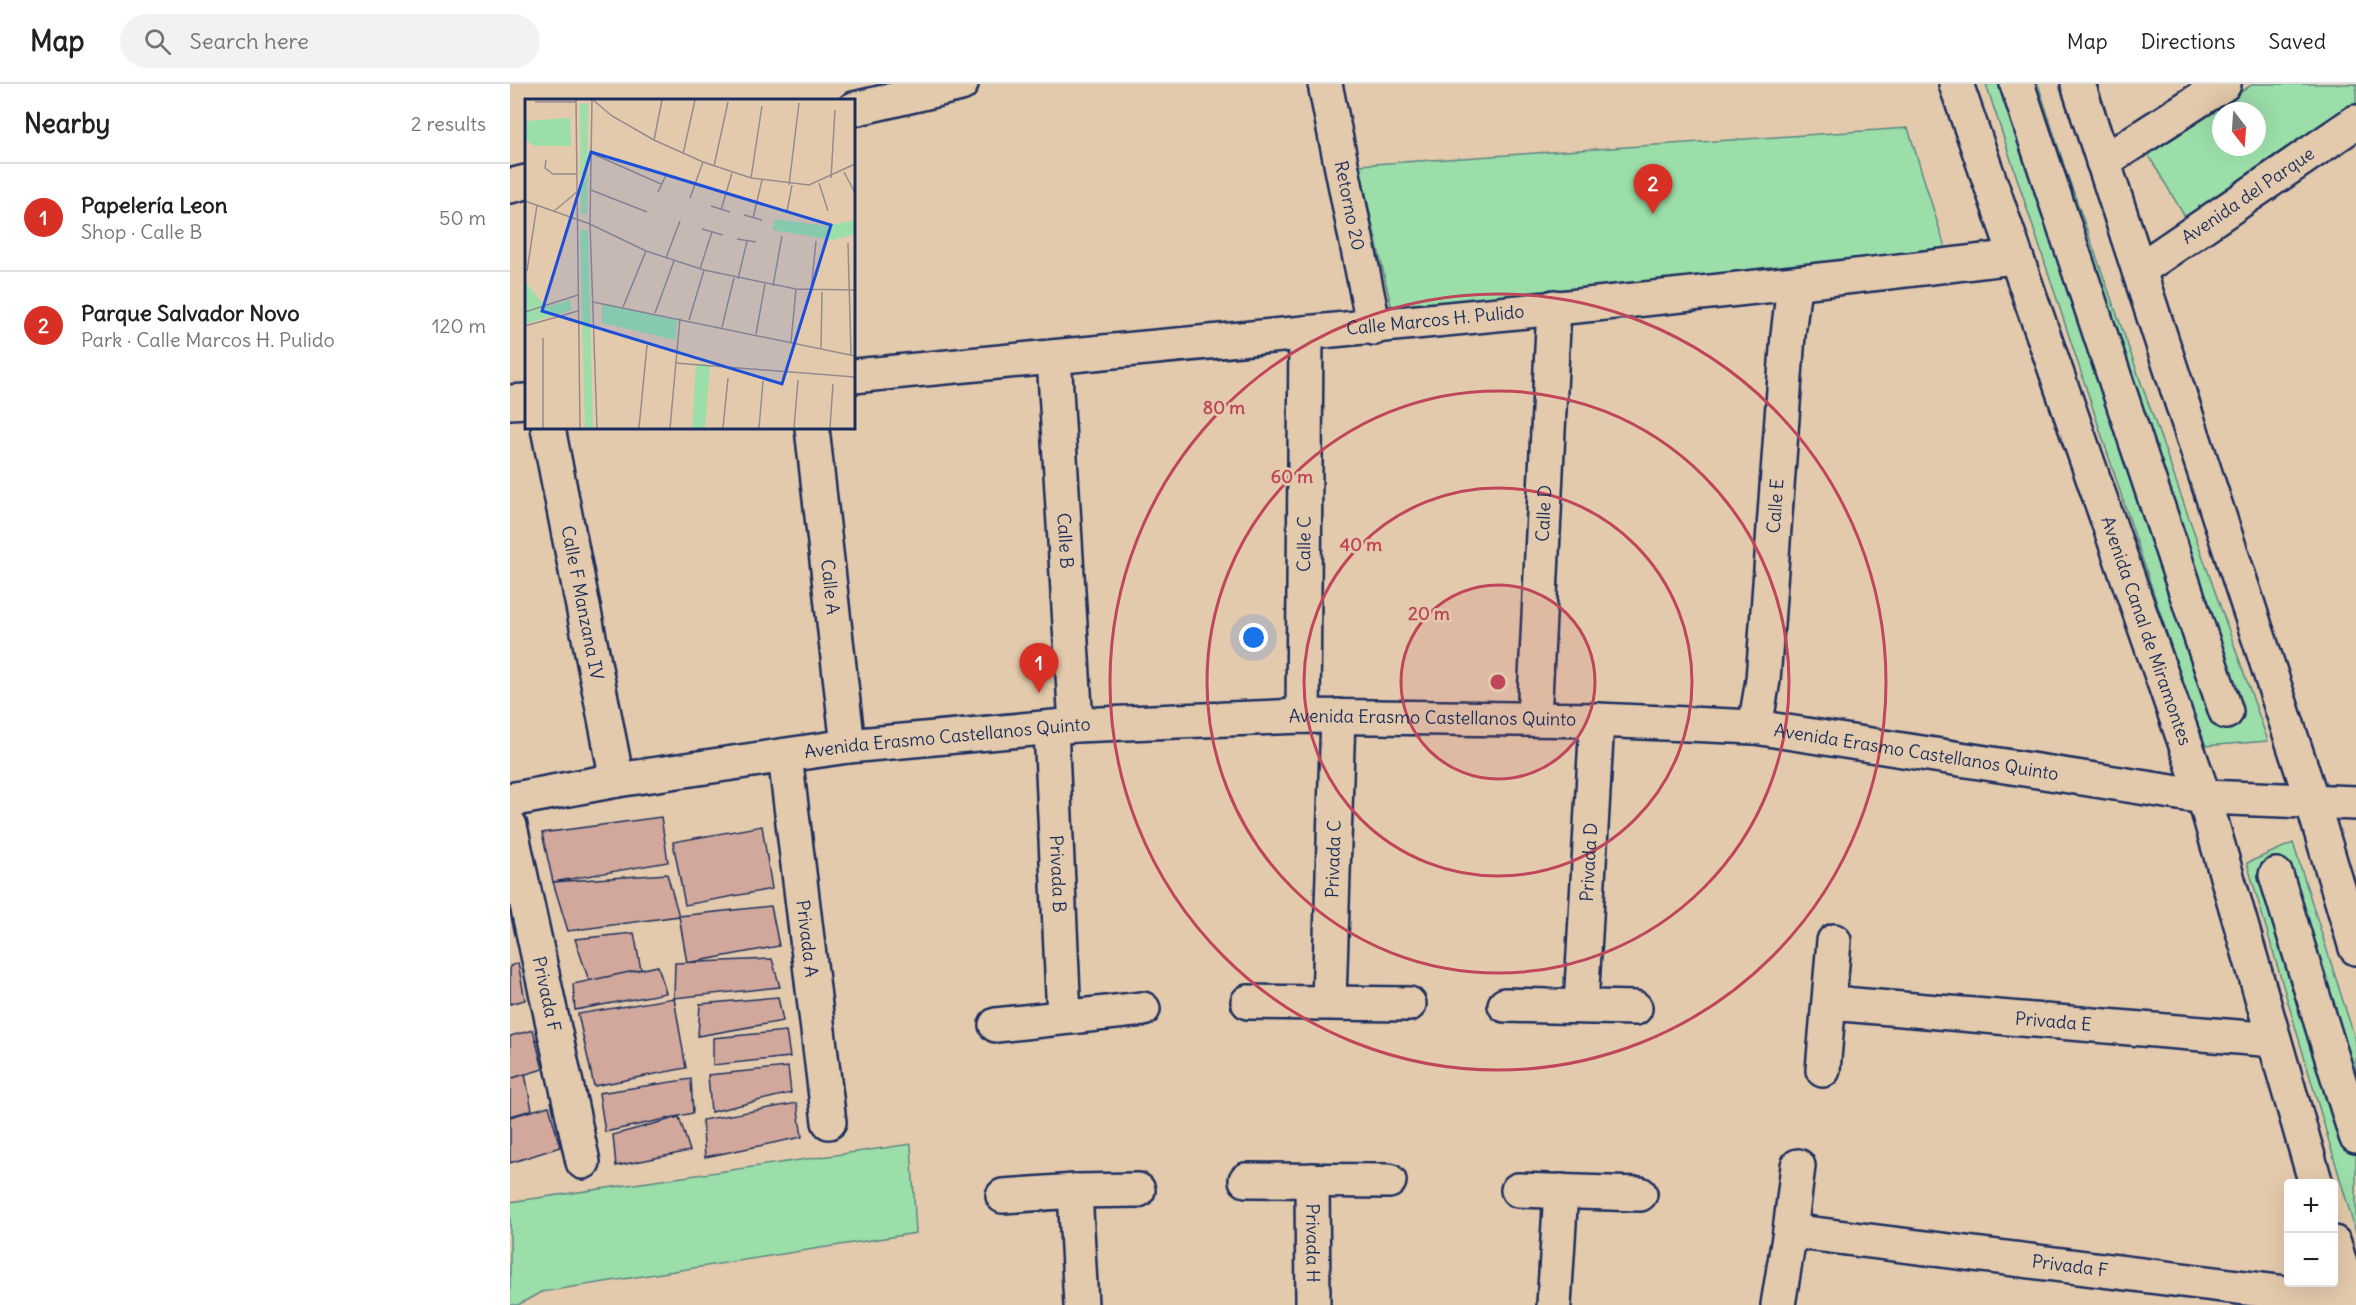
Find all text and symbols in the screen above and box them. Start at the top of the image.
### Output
search box [120,14,540,68]
text: Map [30,23,84,59]
icon: search [141,25,174,58]
text: Search here [189,27,309,55]
text: Map [2067,28,2108,55]
text: Directions [2141,28,2235,55]
text: Saved [2268,28,2326,55]
inset map [525,99,855,429]
north arrow [2212,102,2266,156]
text: Nearby [24,107,110,140]
text: 2 results [411,111,486,136]
street label: Avenida del Parque [2177,142,2319,249]
street label: Retorno 20 [1330,159,1370,252]
pin: 2 [1634,164,1672,214]
text: Papelería Leon [81,191,227,219]
text: 1 [40,205,47,230]
text: 50 m [439,205,486,230]
text: Shop · Calle B [81,219,202,244]
text: Parque Salvador Novo [81,299,300,327]
street label: Calle Marcos H. Pulido [1345,299,1525,340]
text: 2 [38,313,49,338]
text: 120 m [432,313,486,338]
text: Park · Calle Marcos H. Pulido [81,327,335,352]
text: 80 m [1203,396,1245,419]
text: 60 m [1271,465,1313,488]
street label: Calle E [1762,478,1789,534]
street label: Calle D [1531,484,1556,542]
street label: Calle B [1052,512,1079,569]
street label: Avenida Canal de Miramontes [2096,513,2197,748]
street label: Calle C [1292,516,1316,572]
street label: Calle F Manzana IV [556,523,609,682]
text: 40 m [1340,533,1382,556]
street label: Calle A [816,558,845,616]
text: 20 m [1408,602,1450,625]
your location [1239,623,1268,652]
pin: 1 [1020,644,1058,693]
centre of rings [1488,672,1508,692]
street label: Avenida Erasmo Castellanos Quinto [1288,704,1577,731]
street label: Avenida Erasmo Castellanos Quinto [803,712,1091,763]
street label: Avenida Erasmo Castellanos Quinto [1773,718,2060,785]
street label: Privada C [1320,820,1346,898]
street label: Privada D [1575,822,1602,902]
street label: Privada B [1045,834,1071,913]
street label: Privada A [791,899,824,979]
street label: Privada F [528,954,566,1034]
street label: Privada E [2014,1006,2093,1036]
map controls [2284,1179,2338,1287]
button: + [2284,1179,2338,1233]
street label: Privada H [1301,1203,1325,1283]
button: − [2284,1233,2338,1287]
street label: Privada F [2031,1249,2109,1282]

